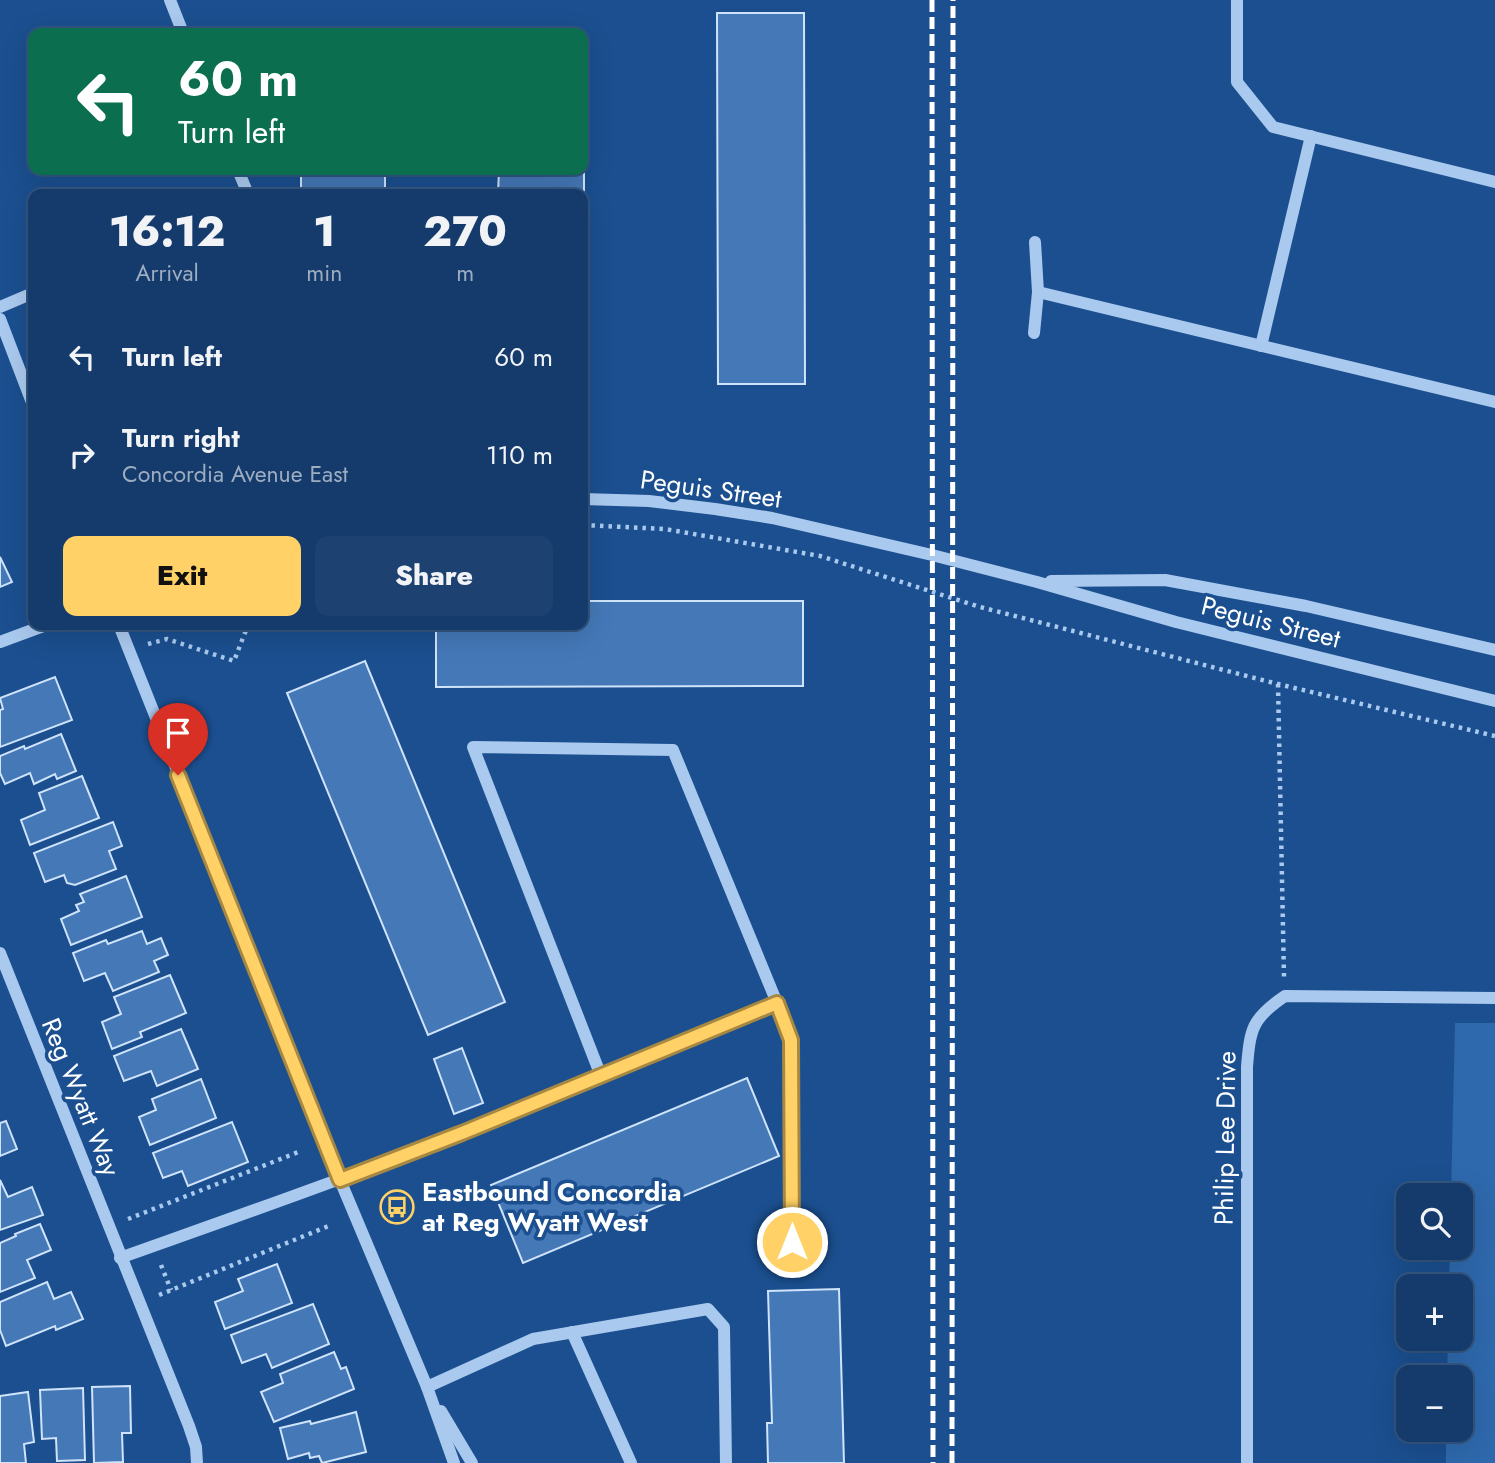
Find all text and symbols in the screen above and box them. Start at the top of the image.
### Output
text: 60 m [178,44,298,114]
icon: left [63,56,154,147]
text: Turn left [178,109,285,155]
text: 16:12 [109,201,225,262]
text: 1 [313,201,335,262]
text: 270 [423,201,507,262]
text: Arrival [135,256,199,290]
text: min [306,256,342,290]
text: m [456,256,474,290]
icon: left [63,338,101,376]
text: Turn left [122,338,222,376]
text: 60 m [494,338,553,376]
text: Turn right [122,419,240,457]
icon: right [63,436,101,474]
text: 110 m [486,436,553,474]
text: Concordia Avenue East [122,457,348,491]
street label: Peguis Street [638,460,785,518]
button: Exit [63,536,301,616]
button: Share [315,536,553,616]
street label: Peguis Street [1197,586,1345,658]
pin [148,703,208,775]
icon: arrive [159,714,197,752]
street label: Reg Wyatt Way [32,1012,130,1182]
street label: Philip Lee Drive [1204,1051,1246,1225]
place label: Eastbound Concordia at Reg Wyatt West [422,1173,682,1241]
map controls [1396,1183,1473,1442]
button: search [1396,1183,1473,1260]
bus stop icon: Eastbound Concordia at Reg Wyatt West [378,1188,416,1226]
position arrow [755,1205,829,1279]
button: + [1396,1274,1473,1351]
button: − [1396,1365,1473,1442]

